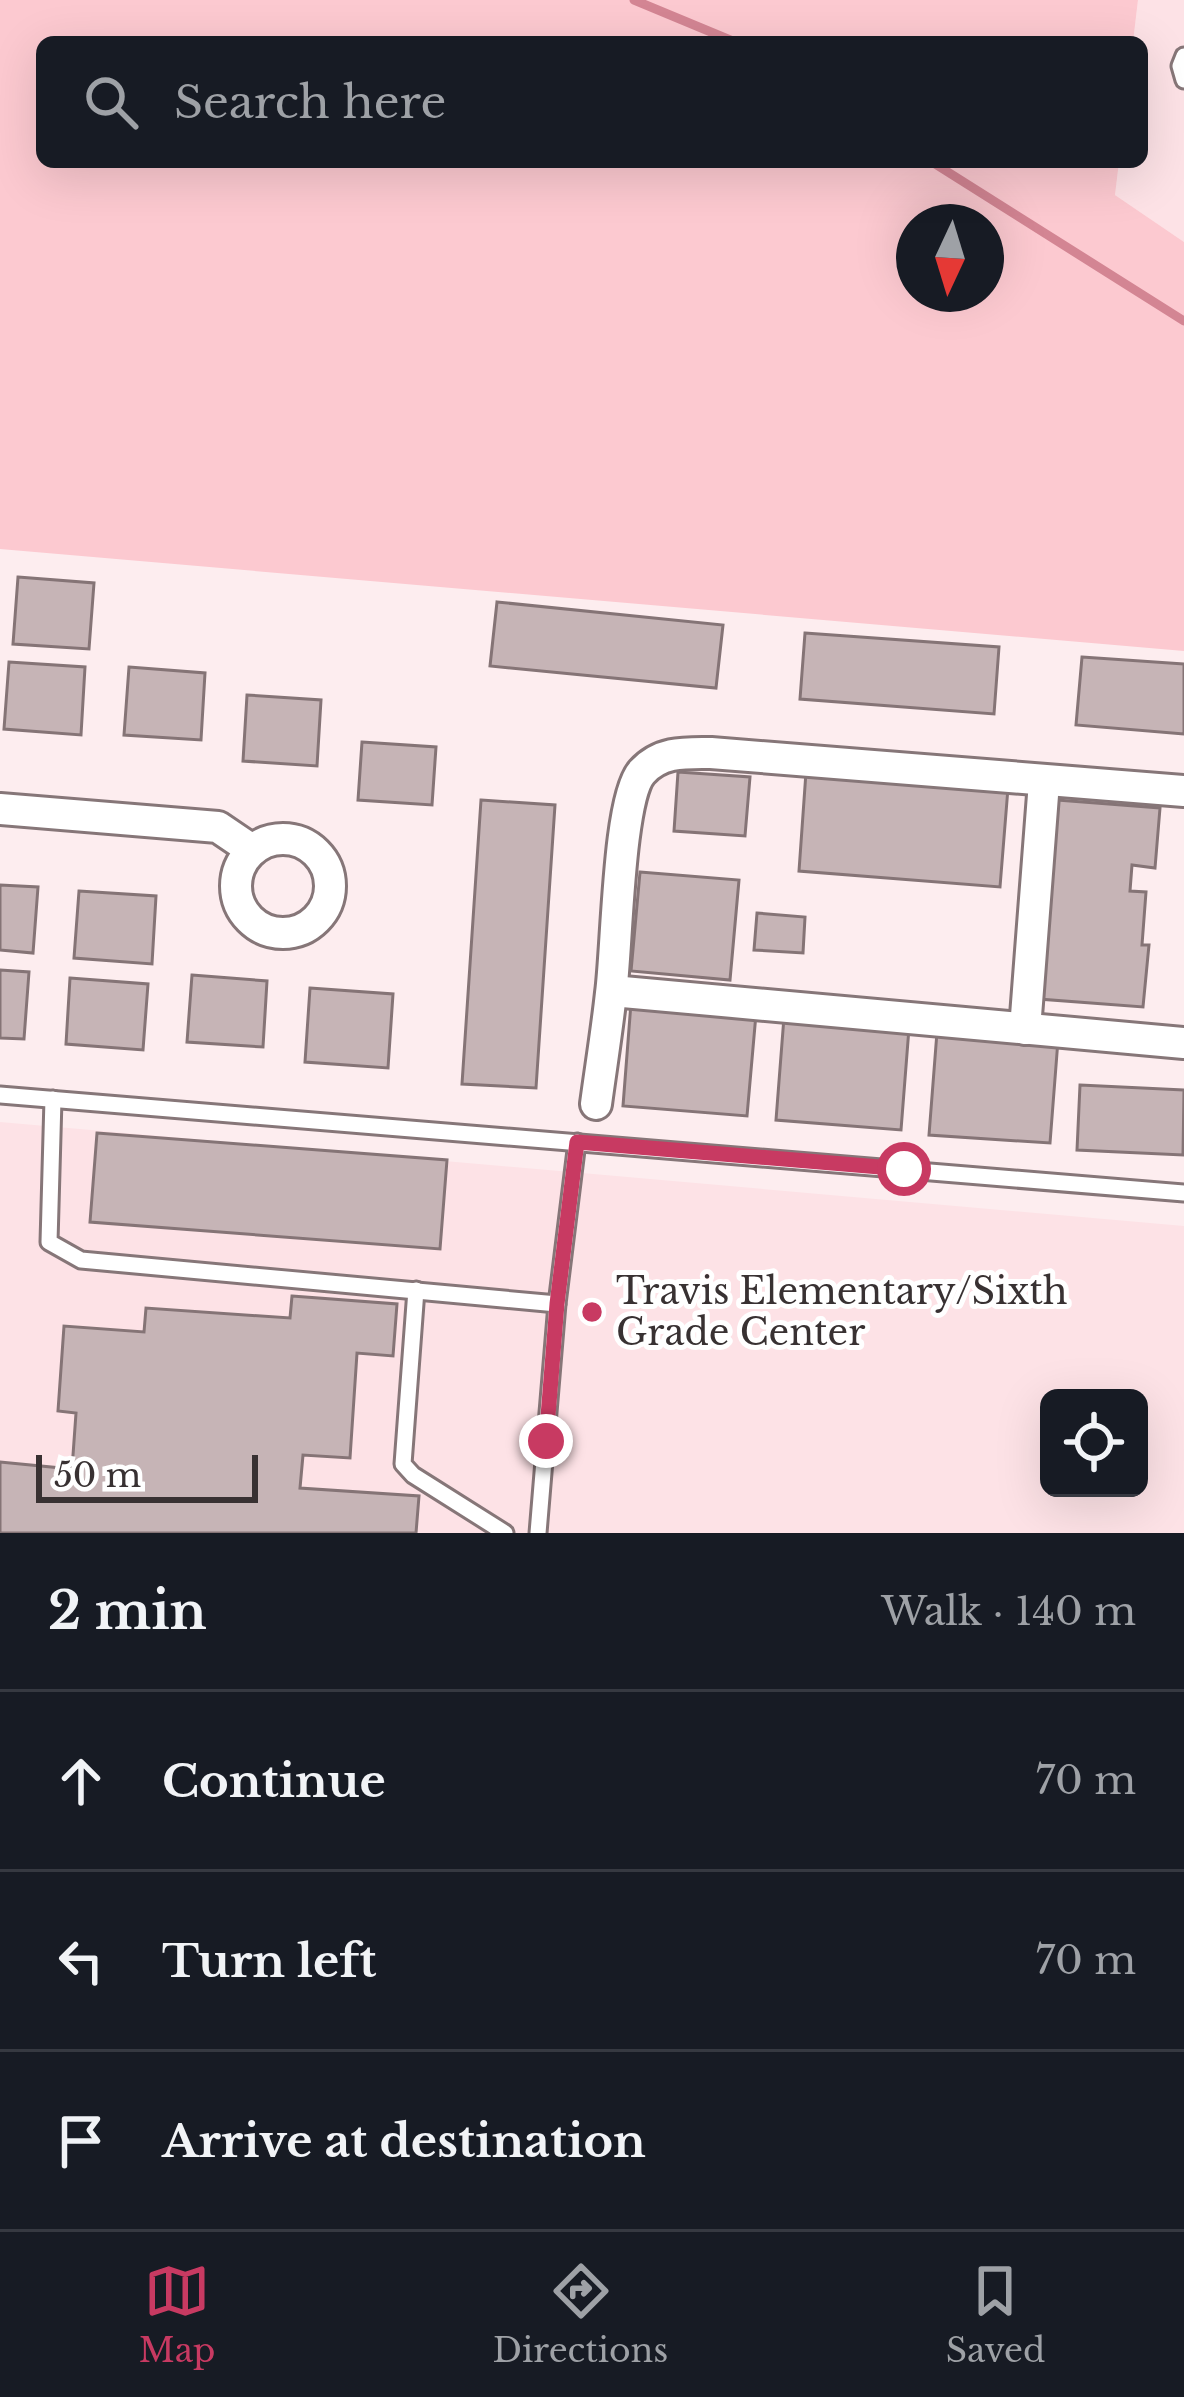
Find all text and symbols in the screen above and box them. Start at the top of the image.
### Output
search box [36,36,1148,168]
icon: search [78,69,144,135]
text: Search here [174,74,446,130]
north arrow [896,204,1004,312]
route start [877,1142,931,1196]
place label: Travis Elementary/Sixth Grade Center [616,1269,1068,1355]
marker: Travis Elementary/Sixth Grade Center [579,1299,605,1325]
map controls [1040,1389,1148,1497]
button: locate [1040,1389,1148,1497]
route end [519,1414,573,1468]
scale bar [36,1449,258,1502]
text: 50 m [54,1455,141,1496]
text: 2 min [48,1580,207,1643]
text: Walk · 140 m [881,1587,1136,1636]
icon: ahead [48,1748,114,1814]
text: Continue [162,1753,386,1809]
text: 70 m [1036,1756,1136,1805]
icon: left [48,1928,114,1994]
text: Turn left [162,1933,376,1989]
text: 70 m [1036,1936,1136,1985]
icon: arrive [48,2108,114,2174]
text: Arrive at destination [162,2113,646,2169]
tab: Map [139,2258,215,2371]
tab: Directions [493,2258,668,2371]
tab: Saved [946,2258,1045,2371]

